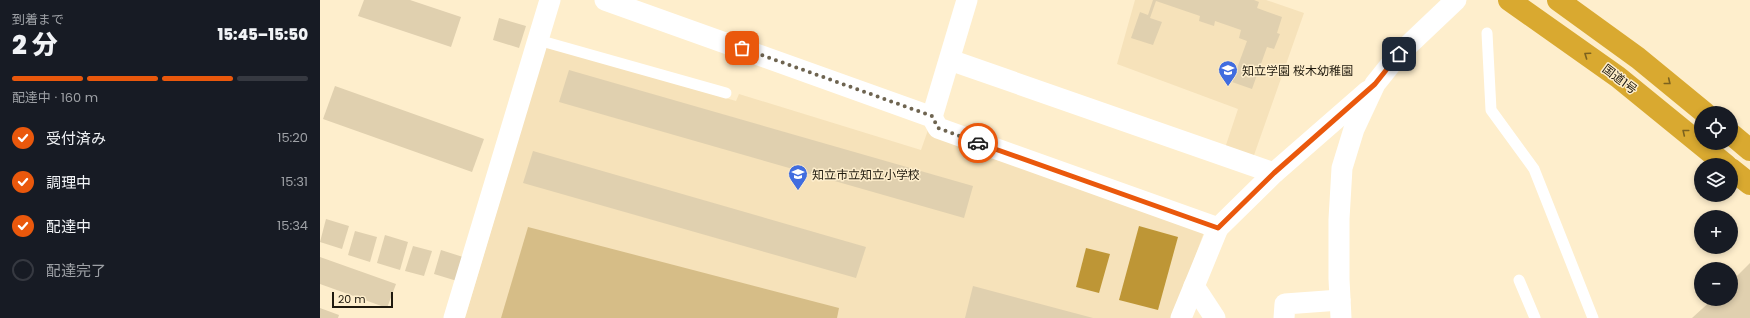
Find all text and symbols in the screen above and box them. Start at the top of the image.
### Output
text: 到着まで [12,10,64,29]
text: 15:45–15:50 [217,24,308,45]
text: 2 分 [12,27,58,63]
pin [725,31,759,65]
icon: bag [731,37,753,59]
pin [1382,37,1416,71]
icon: home [1388,43,1410,65]
one-way arrow [1584,53,1591,60]
school or university icon: 知立学園 桜木幼稚園 [1217,59,1239,87]
street label: 国道1号 [1599,60,1641,98]
place label: 知立学園 桜木幼稚園 [1242,62,1353,79]
one-way arrow [1664,78,1671,85]
text: 配達中 · 160 m [12,88,98,107]
map controls [1694,106,1738,306]
button: locate [1694,106,1738,150]
courier [958,123,998,163]
icon: check [12,127,34,149]
text: 受付済み [46,128,106,149]
text: 15:20 [277,128,308,147]
one-way arrow [1683,129,1690,136]
icon: car [967,132,989,154]
button: layers [1694,158,1738,202]
school or university icon: 知立市立知立小学校 [787,163,809,191]
place label: 知立市立知立小学校 [812,166,920,183]
icon: check [12,171,34,193]
text: 調理中 [46,172,91,193]
text: 15:31 [281,172,308,191]
button: + [1694,210,1738,254]
icon: check [12,215,34,237]
text: 配達中 [46,216,91,237]
text: 15:34 [277,216,308,235]
text: 配達完了 [46,260,106,281]
button: − [1694,262,1738,306]
scale bar [332,290,393,309]
text: 20 m [338,291,366,307]

